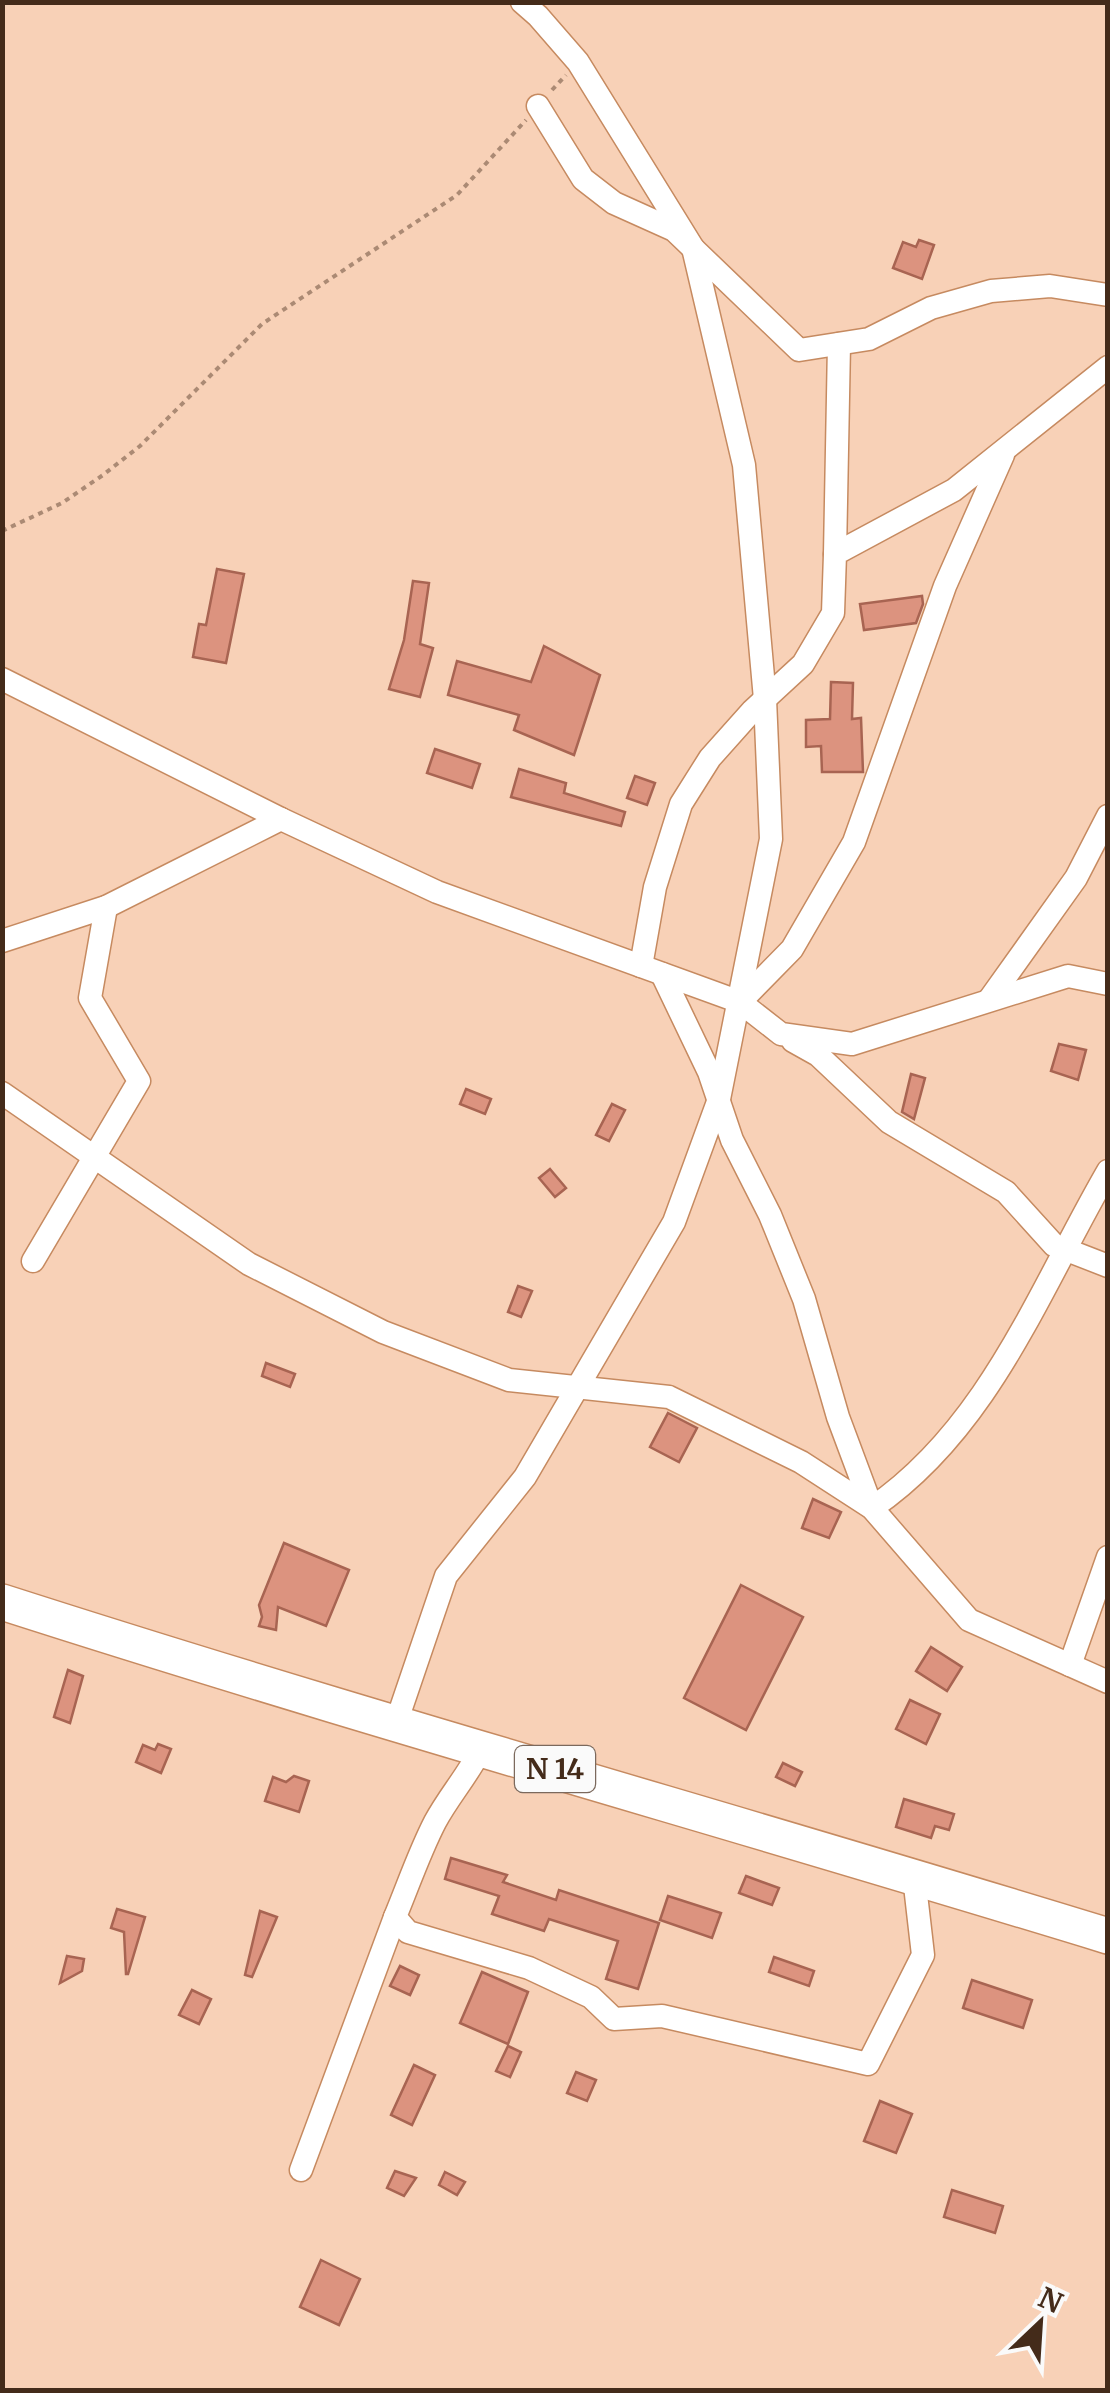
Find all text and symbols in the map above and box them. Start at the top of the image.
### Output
road number: N 14 [515,1746,595,1792]
north arrow [990,2273,1090,2373]
text: N [1033,2279,1068,2321]

